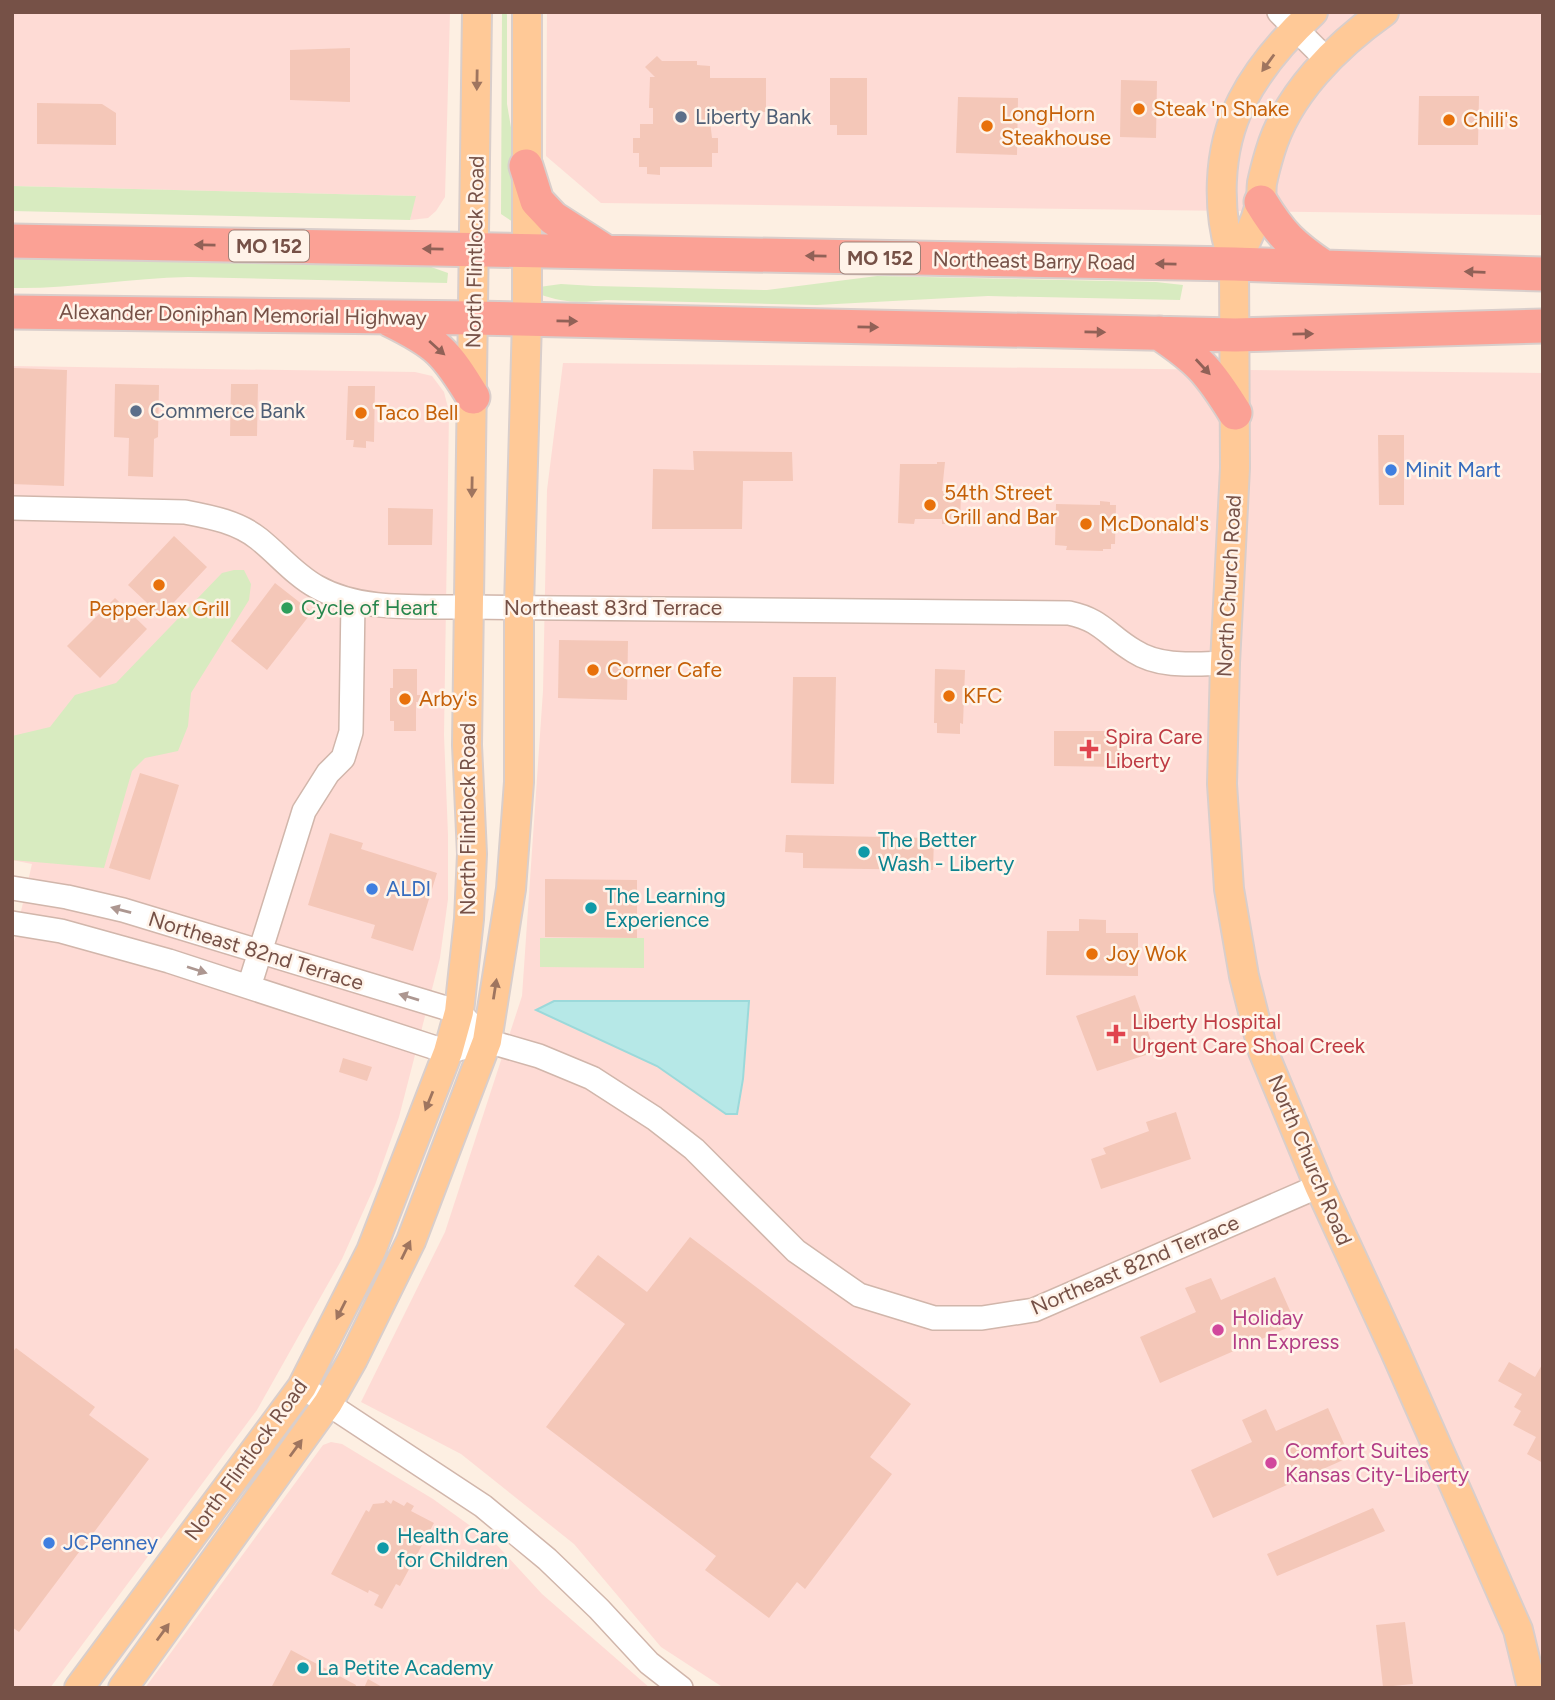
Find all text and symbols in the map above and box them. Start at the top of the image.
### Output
one-way arrow [1261,54,1275,72]
one-way arrow [471,70,483,92]
place label: Steak 'n Shake [1153,96,1289,121]
place label: LongHorn Steakhouse [1001,101,1111,150]
marker: Steak 'n Shake [1131,101,1147,117]
place label: Liberty Bank [695,104,812,129]
place label: Chili's [1463,107,1518,132]
marker: Liberty Bank [673,109,689,125]
marker: Chili's [1441,112,1457,128]
marker: LongHorn Steakhouse [979,118,995,134]
street label: North Flintlock Road [460,155,489,349]
road number: MO 152 [229,230,309,262]
one-way arrow [194,239,216,250]
road number: MO 152 [840,242,920,274]
one-way arrow [421,243,443,254]
street label: Northeast Barry Road [933,246,1136,275]
one-way arrow [805,251,827,262]
one-way arrow [1155,259,1177,270]
one-way arrow [1463,266,1485,277]
street label: Alexander Doniphan Memorial Highway [59,299,427,330]
one-way arrow [556,315,578,327]
one-way arrow [857,322,879,333]
one-way arrow [1085,326,1107,338]
one-way arrow [1292,328,1314,340]
one-way arrow [428,340,446,356]
one-way arrow [1195,358,1211,376]
place label: Commerce Bank [150,398,306,423]
place label: Taco Bell [375,400,458,425]
marker: Commerce Bank [128,403,144,419]
marker: Taco Bell [353,405,369,421]
place label: Minit Mart [1405,457,1501,482]
marker: Minit Mart [1383,462,1399,478]
one-way arrow [466,476,478,498]
place label: 54th Street Grill and Bar [944,480,1057,529]
street label: North Church Road [1211,494,1246,678]
marker: 54th Street Grill and Bar [922,497,938,513]
place label: McDonald's [1100,511,1209,536]
marker: McDonald's [1078,516,1094,532]
marker: PepperJax Grill [151,577,167,593]
place label: Cycle of Heart [301,595,438,620]
street label: Northeast 83rd Terrace [504,595,722,620]
place label: PepperJax Grill [89,596,229,621]
marker: Cycle of Heart [279,600,295,616]
place label: Corner Cafe [607,657,722,682]
marker: Corner Cafe [585,662,601,678]
place label: KFC [963,683,1002,708]
place label: Arby's [419,686,477,711]
marker: KFC [941,688,957,704]
marker: Arby's [397,691,413,707]
street label: North Flintlock Road [455,723,480,915]
place label: Spira Care Liberty [1105,724,1203,773]
marker: Spira Care Liberty [1079,739,1099,759]
place label: The Better Wash - Liberty [878,827,1014,876]
marker: The Better Wash - Liberty [856,844,872,860]
place label: ALDI [386,876,431,901]
marker: ALDI [364,881,380,897]
place label: The Learning Experience [605,883,726,932]
marker: The Learning Experience [583,900,599,916]
one-way arrow [110,905,131,915]
street label: Northeast 82nd Terrace [146,906,367,995]
place label: Joy Wok [1106,941,1187,966]
marker: Joy Wok [1084,946,1100,962]
one-way arrow [187,965,208,976]
one-way arrow [490,978,501,1000]
one-way arrow [399,992,420,1002]
place label: Liberty Hospital Urgent Care Shoal Creek [1132,1009,1366,1058]
marker: Liberty Hospital Urgent Care Shoal Creek [1106,1024,1126,1044]
street label: North Church Road [1263,1071,1358,1249]
one-way arrow [423,1090,434,1111]
street label: Northeast 82nd Terrace [1027,1209,1243,1320]
one-way arrow [401,1240,412,1260]
one-way arrow [335,1300,346,1320]
place label: Holiday Inn Express [1232,1305,1339,1354]
marker: Holiday Inn Express [1210,1322,1226,1338]
street label: North Flintlock Road [179,1374,312,1545]
place label: Comfort Suites Kansas City-Liberty [1285,1438,1469,1487]
one-way arrow [289,1439,303,1457]
marker: Comfort Suites Kansas City-Liberty [1263,1455,1279,1471]
place label: Health Care for Children [397,1523,509,1572]
place label: JCPenney [63,1530,158,1555]
marker: JCPenney [41,1535,57,1551]
marker: Health Care for Children [375,1540,391,1556]
one-way arrow [155,1624,170,1642]
place label: La Petite Academy [317,1655,493,1680]
marker: La Petite Academy [295,1660,311,1676]

